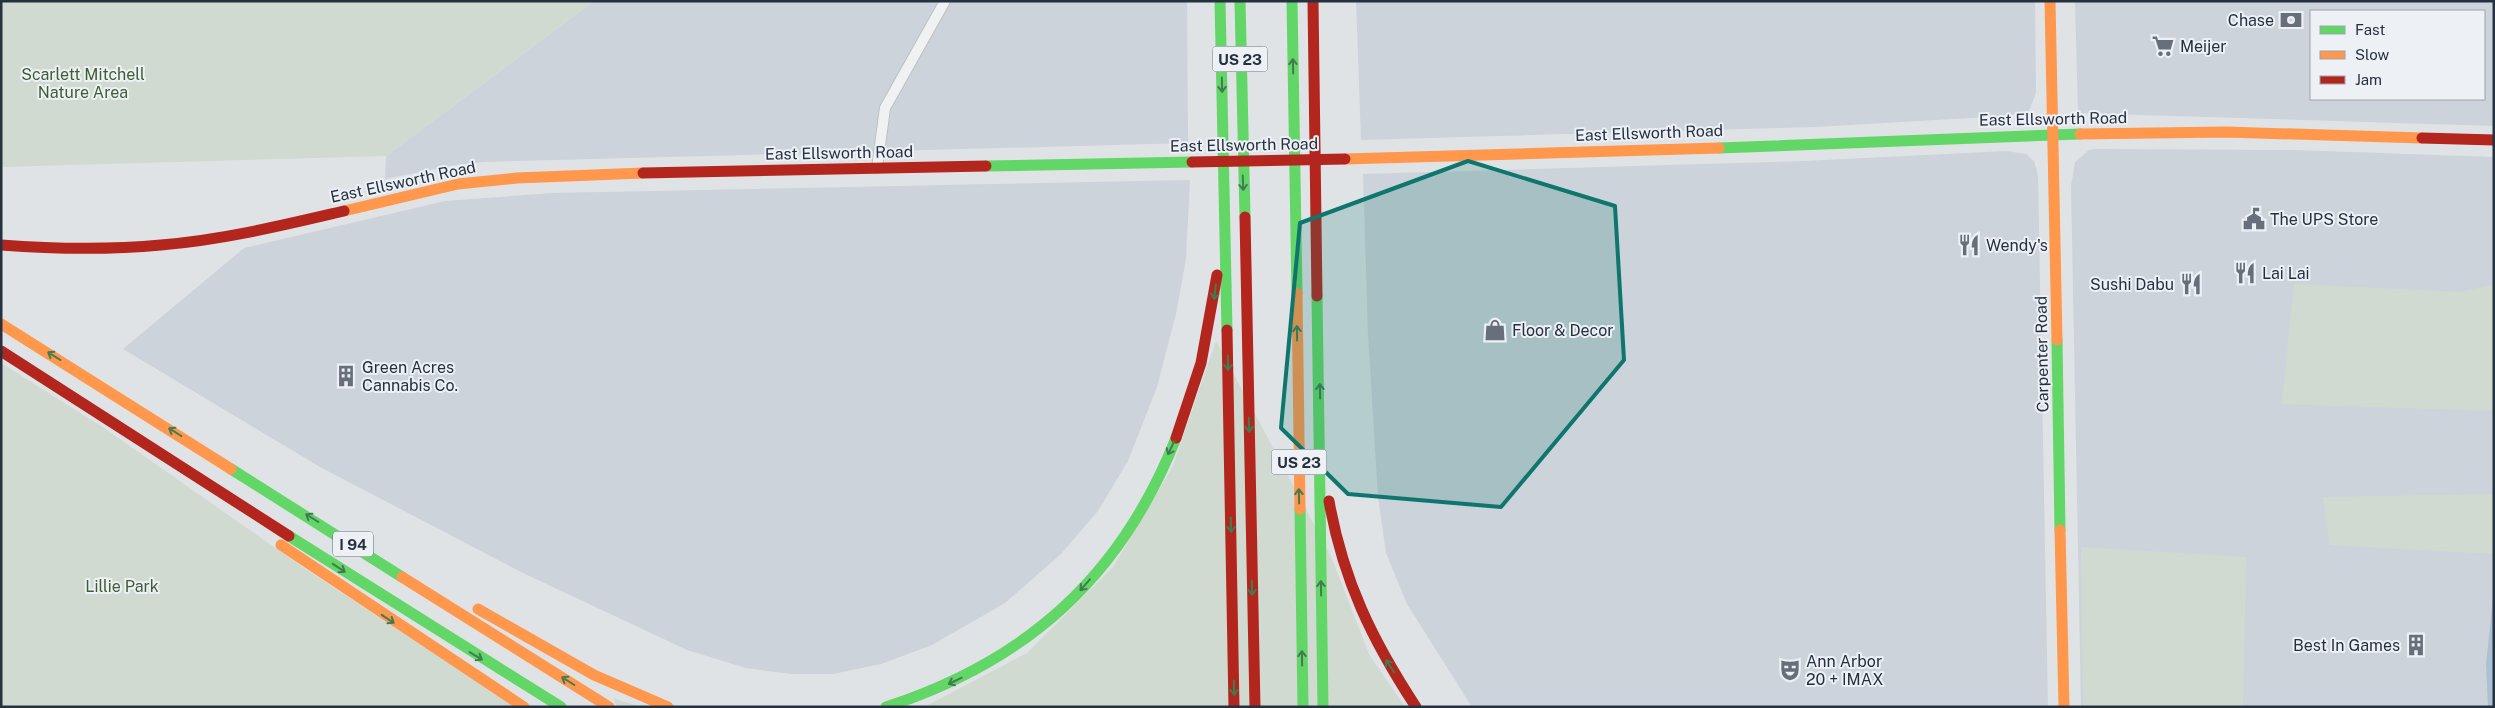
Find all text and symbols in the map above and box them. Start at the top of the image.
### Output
bank icon: Chase [2278,7,2304,33]
legend [2310,10,2485,100]
place label: Chase [2228,11,2274,30]
text: Fast [2355,21,2385,38]
supermarket icon: Meijer [2150,33,2176,59]
place label: Meijer [2180,37,2227,56]
road number: US 23 [1212,46,1268,72]
text: Slow [2355,46,2390,63]
one-way arrow [1288,58,1298,74]
park label: Scarlett Mitchell Nature Area [21,65,145,102]
text: Jam [2355,71,2382,88]
one-way arrow [1217,77,1226,93]
street label: East Ellsworth Road [1979,108,2127,130]
street label: East Ellsworth Road [1575,121,1723,145]
street label: East Ellsworth Road [1170,134,1318,156]
street label: East Ellsworth Road [765,142,913,164]
street label: East Ellsworth Road [329,157,477,207]
one-way arrow [1239,174,1248,190]
public building icon: The UPS Store [2241,206,2267,232]
place label: The UPS Store [2270,210,2378,229]
restaurant icon: Wendy's [1956,232,1982,258]
place label: Wendy's [1986,236,2048,255]
restaurant icon: Lai Lai [2232,260,2258,286]
place label: Lai Lai [2262,264,2309,283]
restaurant icon: Sushi Dabu [2178,271,2204,297]
place label: Sushi Dabu [2090,275,2174,294]
one-way arrow [1210,284,1220,300]
street label: Carpenter Road [2031,296,2053,412]
shop icon: Floor & Decor [1482,317,1508,343]
place label: Floor & Decor [1512,321,1614,340]
one-way arrow [1292,325,1302,342]
one-way arrow [48,351,62,361]
one-way arrow [1223,354,1233,371]
place label: Green Acres Cannabis Co. [362,358,458,395]
building icon: Green Acres Cannabis Co. [333,363,359,389]
one-way arrow [1315,383,1325,400]
one-way arrow [1244,417,1254,433]
one-way arrow [168,426,182,436]
one-way arrow [1165,440,1175,455]
road number: US 23 [1272,450,1326,474]
one-way arrow [1295,488,1304,504]
one-way arrow [306,513,320,523]
one-way arrow [1226,517,1236,533]
road number: I 94 [333,532,373,556]
one-way arrow [332,563,346,574]
park label: Lillie Park [85,577,159,596]
one-way arrow [1079,579,1091,592]
one-way arrow [1247,580,1257,596]
one-way arrow [1316,580,1326,596]
one-way arrow [381,614,395,624]
building icon: Best In Games [2403,632,2429,658]
place label: Best In Games [2293,636,2400,655]
one-way arrow [1297,650,1307,666]
one-way arrow [468,651,483,661]
place label: Ann Arbor 20 + IMAX [1806,652,1883,689]
theatre icon: Ann Arbor 20 + IMAX [1777,657,1803,683]
one-way arrow [1384,659,1395,673]
one-way arrow [561,675,575,685]
one-way arrow [948,676,963,686]
one-way arrow [1229,680,1238,696]

